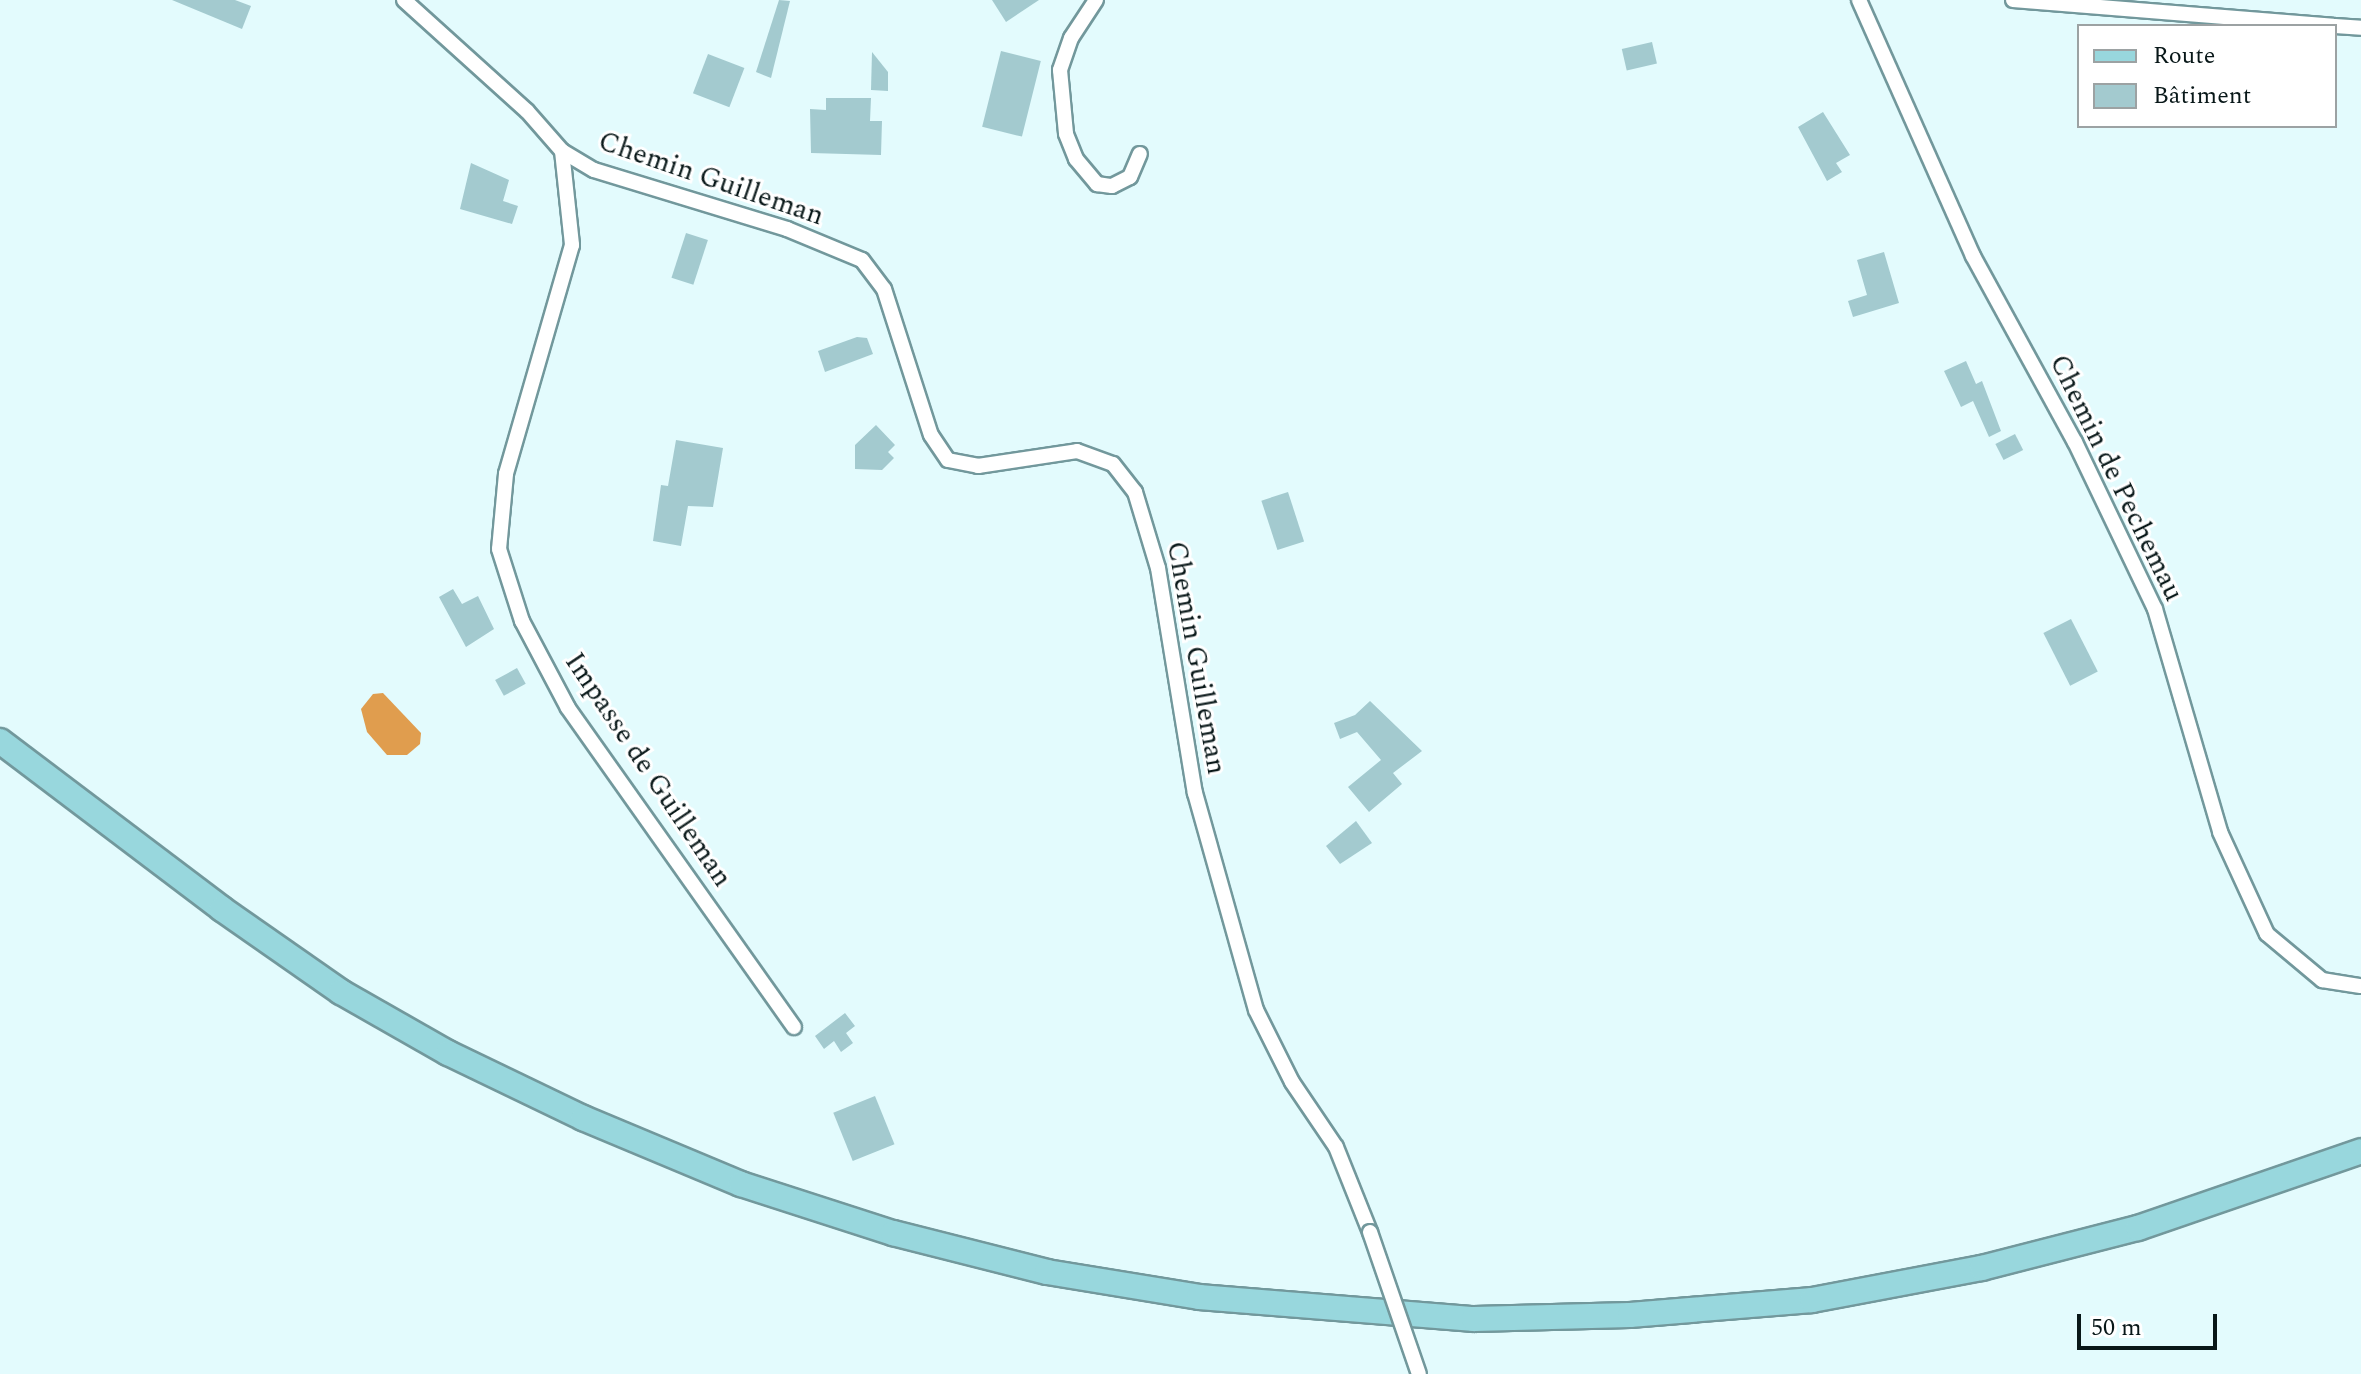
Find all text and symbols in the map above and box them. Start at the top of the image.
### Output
legend [2077,24,2337,128]
text: Route [2153,38,2215,74]
text: Bâtiment [2153,78,2251,114]
street label: Chemin Guilleman [594,125,828,233]
street label: Chemin de Pechemau [2042,349,2190,607]
street label: Chemin Guilleman [1159,539,1233,777]
street label: Impasse de Guilleman [557,646,739,894]
scale bar [2081,1298,2221,1348]
text: 50 m [2091,1310,2142,1346]

